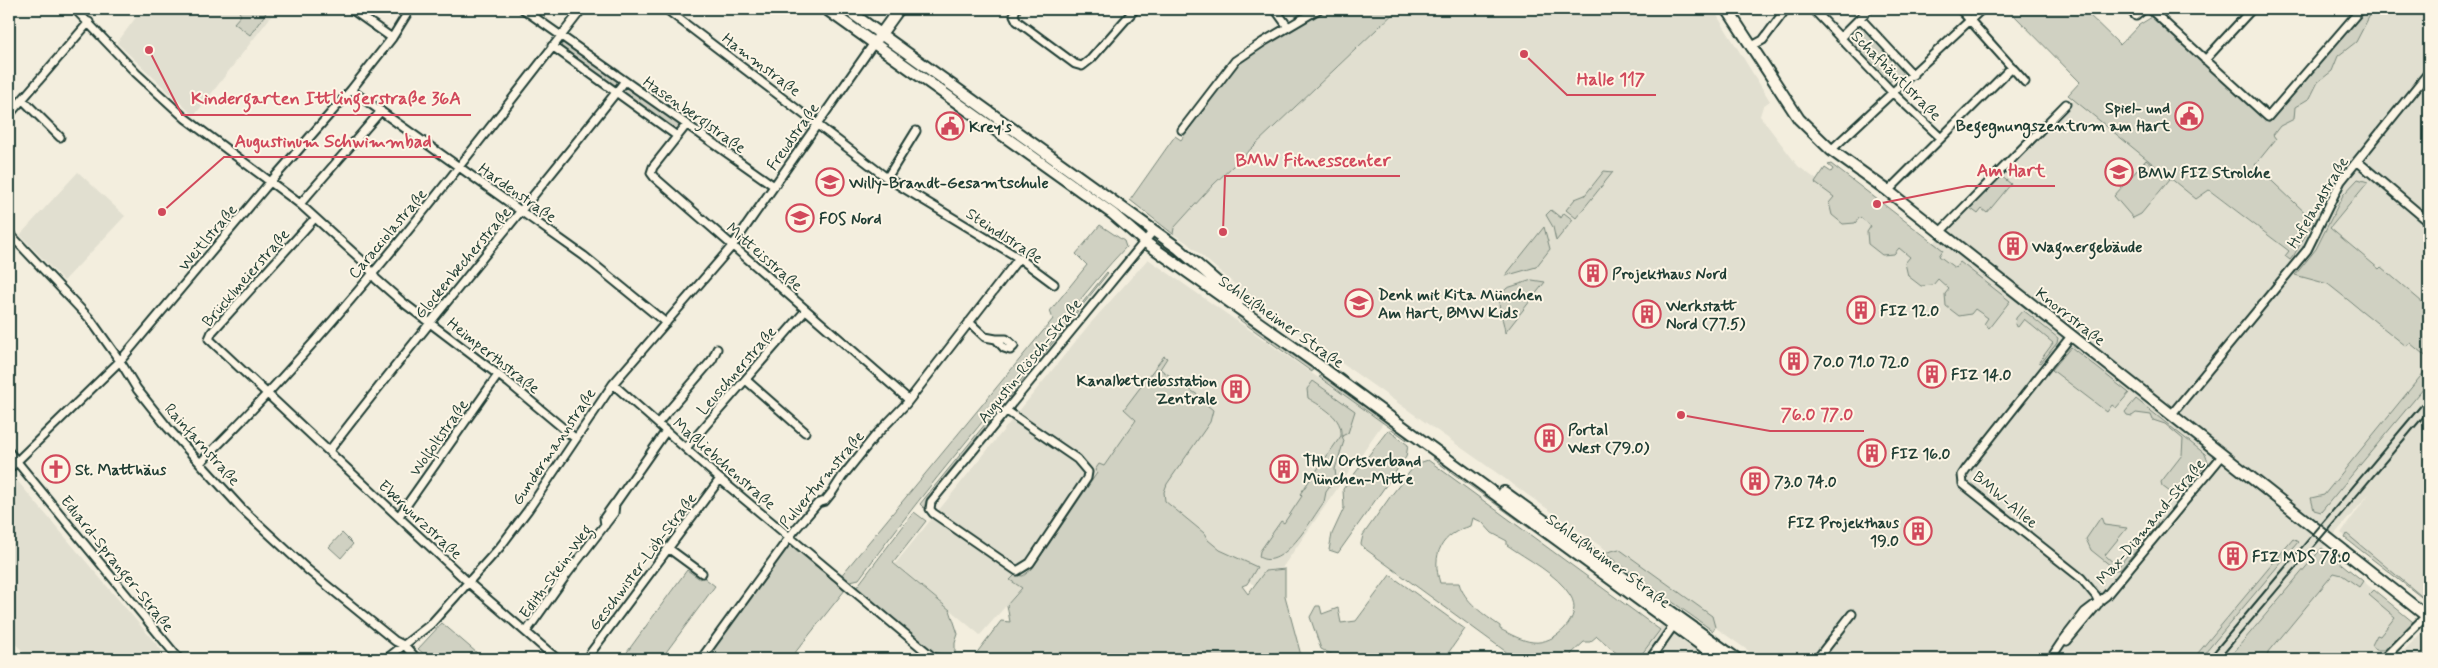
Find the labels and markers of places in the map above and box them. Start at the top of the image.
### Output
callout: Halle 117 [1567,62,1656,95]
callout: Kindergarten Ittlingerstraße 36A [182,82,471,115]
place label: Spiel- und Begegnungszentrum am Hart [1956,98,2171,139]
public building icon: Spiel- und Begegnungszentrum am Hart [2174,101,2204,131]
public building icon: Krey's [935,111,965,141]
place label: Krey's [969,117,1013,138]
callout: Augustinum Schwimmbad [224,124,441,157]
callout: BMW Fitnesscenter [1225,143,1400,176]
callout: Am Hart [1967,153,2055,186]
school or university icon: BMW FIZ Strolche [2104,157,2134,187]
place label: BMW FIZ Strolche [2138,163,2271,184]
school or university icon: Willy-Brandt-Gesamtschule [815,167,845,197]
place label: Willy-Brandt-Gesamtschule [848,173,1049,194]
school or university icon: FOS Nord [785,203,815,233]
place label: FOS Nord [819,209,882,230]
building icon: Wagnergebäude [1998,231,2028,261]
place label: Wagnergebäude [2031,237,2142,260]
building icon: Projekthaus Nord [1578,258,1608,288]
place label: Projekthaus Nord [1612,264,1727,285]
place label: Denk mit Kita München Am Hart, BMW Kids [1378,285,1542,324]
school or university icon: Denk mit Kita München Am Hart, BMW Kids [1344,288,1374,318]
building icon: FIZ 12.0 [1846,295,1876,325]
place label: Werkstatt Nord (77.5) [1665,296,1746,335]
building icon: Werkstatt Nord (77.5) [1632,299,1662,329]
place label: FIZ 12.0 [1880,301,1939,322]
building icon: 70.0 71.0 72.0 [1779,346,1809,376]
place label: 70.0 71.0 72.0 [1813,352,1909,373]
building icon: FIZ 14.0 [1917,359,1947,389]
place label: FIZ 14.0 [1951,365,2011,386]
place label: Kanalbetriebsstation Zentrale [1076,371,1217,410]
building icon: Kanalbetriebsstation Zentrale [1221,374,1251,404]
callout: 76.0 77.0 [1770,398,1864,431]
place label: Portal West (79.0) [1567,420,1650,459]
building icon: Portal West (79.0) [1534,423,1564,453]
building icon: FIZ 16.0 [1857,438,1887,468]
place label: FIZ 16.0 [1891,444,1951,465]
place label: THW Ortsverband München-Mitte [1303,451,1421,490]
church icon: St. Matthäus [41,454,71,484]
building icon: THW Ortsverband München-Mitte [1269,454,1299,484]
place label: St. Matthäus [75,460,167,481]
building icon: 73.0 74.0 [1740,466,1770,496]
place label: 73.0 74.0 [1774,472,1837,493]
place label: FIZ Projekthaus 19.0 [1788,513,1900,552]
building icon: FIZ Projekthaus 19.0 [1903,516,1933,546]
building icon: FIZ MDS 78.0 [2218,541,2248,571]
place label: FIZ MDS 78.0 [2252,547,2351,568]

